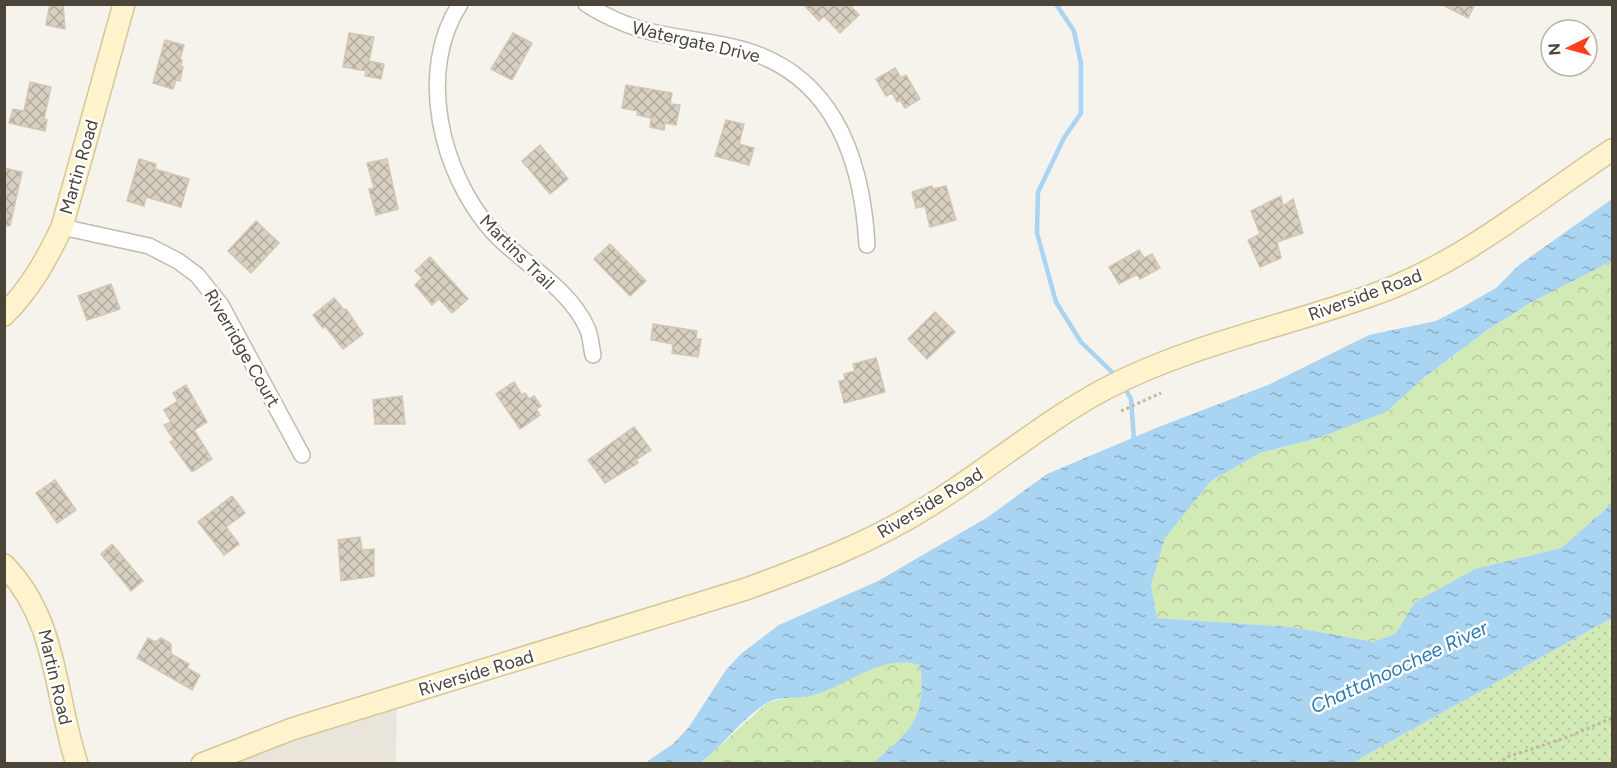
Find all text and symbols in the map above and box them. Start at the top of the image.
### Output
street label: Watergate Drive [630,17,762,67]
north arrow [1539,18,1599,78]
text: N [1545,42,1565,56]
street label: Martin Road [55,117,103,217]
street label: Martins Trail [475,210,559,294]
street label: Riverside Road [1305,264,1425,326]
street label: Riverridge Court [199,285,285,411]
street label: Riverside Road [873,463,987,543]
water label: Chattahoochee River [1307,615,1493,719]
street label: Martin Road [33,627,77,727]
street label: Riverside Road [416,645,536,701]

